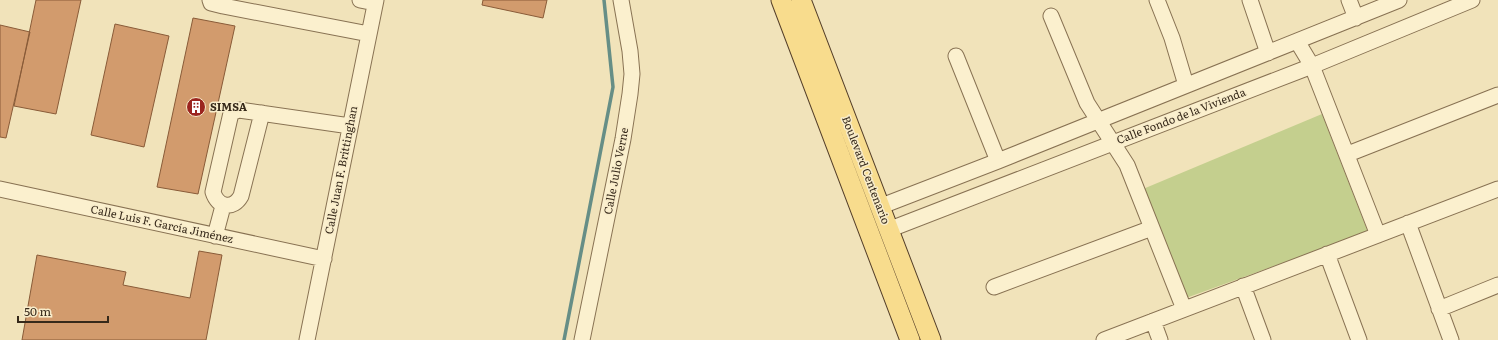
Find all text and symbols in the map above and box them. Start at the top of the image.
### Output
street label: Calle Fondo de la Vivienda [1114,83,1248,147]
building icon: SIMSA [185,96,207,118]
place label: SIMSA [210,98,248,114]
street label: Calle Juan F. Brittinghan [320,104,360,235]
street label: Boulevard Centenario [839,113,895,226]
street label: Calle Julio Verne [599,126,631,216]
street label: Calle Luis F. García Jiménez [89,200,236,246]
scale bar [18,298,108,324]
text: 50 m [24,302,51,320]

